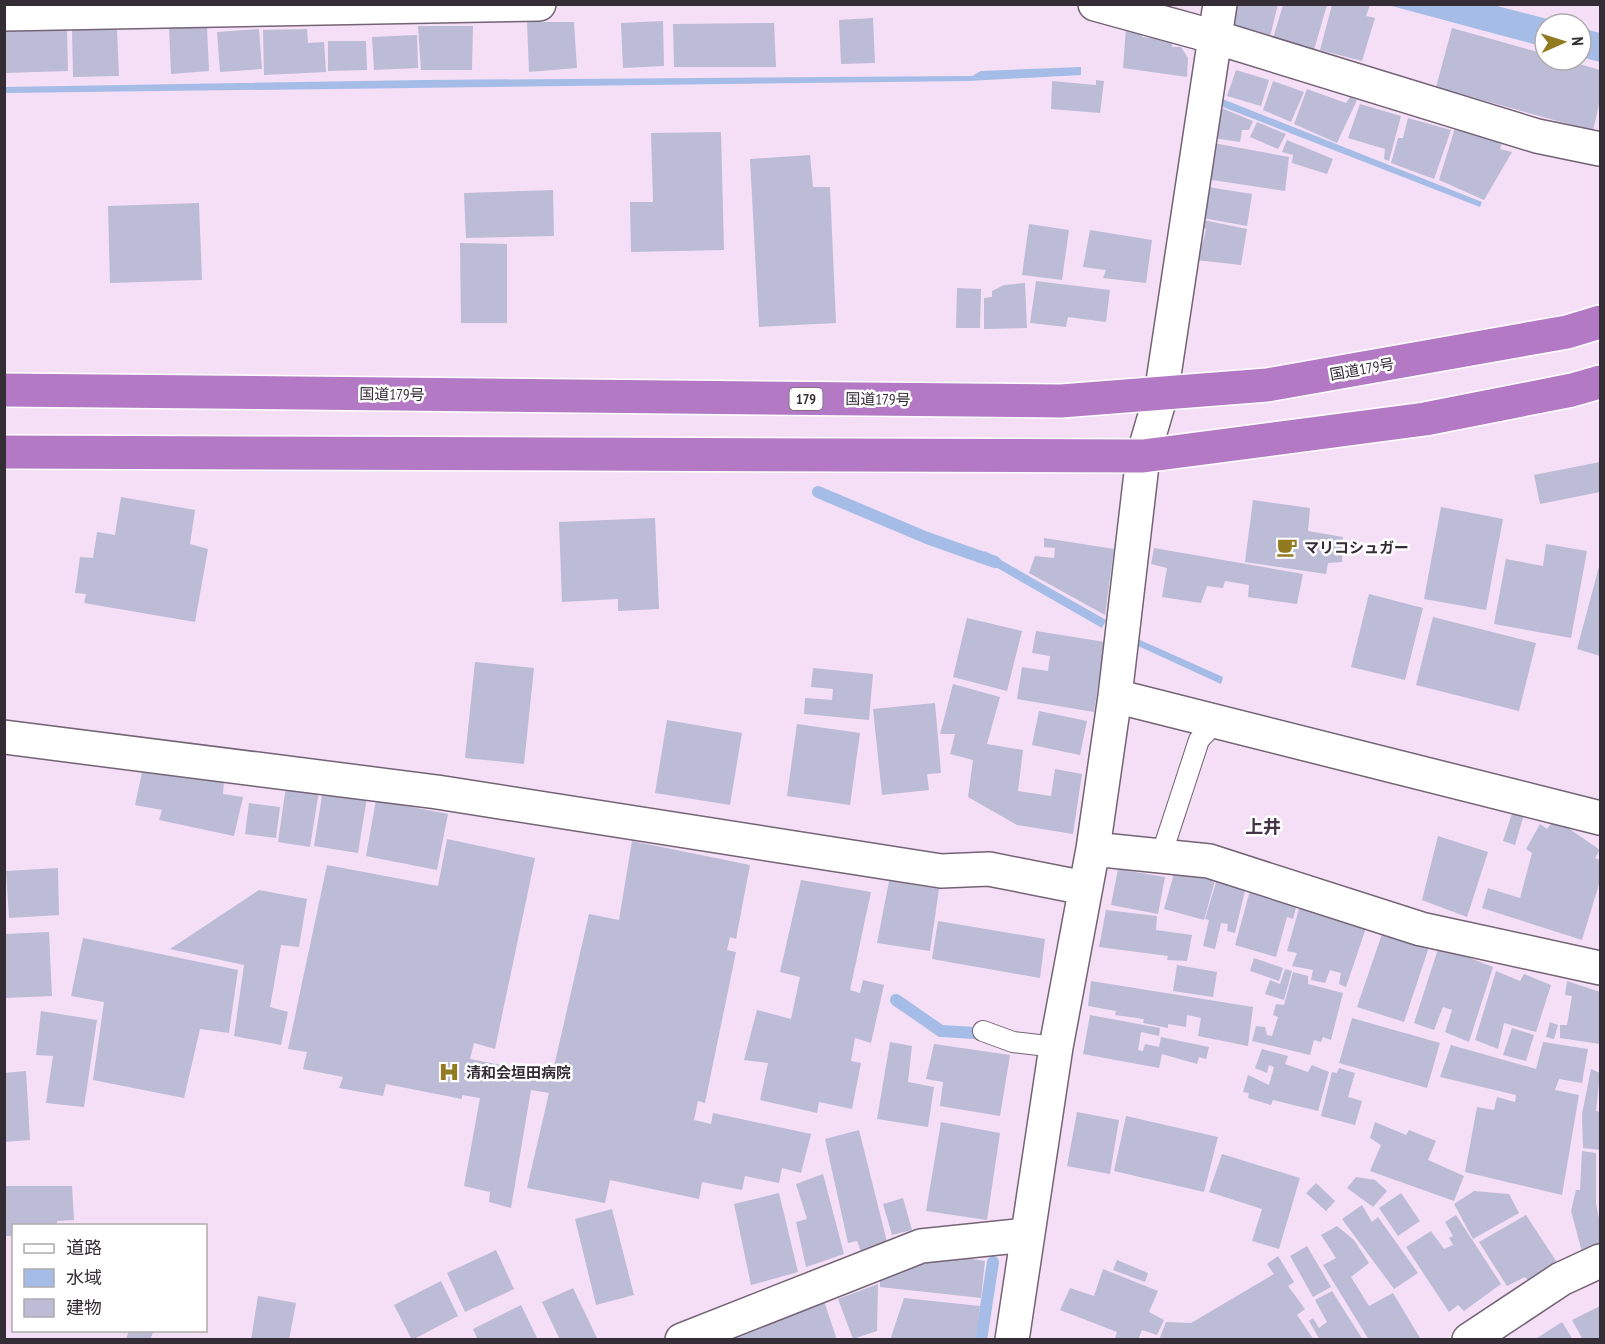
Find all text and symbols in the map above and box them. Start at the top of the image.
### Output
north arrow [1533,12,1593,72]
text: N [1568,36,1588,46]
street label: 国道179号 [1328,354,1396,384]
street label: 国道179号 [359,384,425,404]
road number: 179 [790,388,822,410]
street label: 国道179号 [845,389,911,409]
cafe icon: マリコシュガー [1275,535,1299,559]
place label: マリコシュガー [1304,538,1409,557]
district label: 上井 [1245,815,1281,838]
hospital icon: 清和会垣田病院 [437,1060,461,1084]
place label: 清和会垣田病院 [466,1063,571,1082]
legend [12,1224,207,1332]
text: 道路 [66,1236,102,1259]
text: 水域 [66,1266,102,1289]
text: 建物 [66,1296,102,1319]

